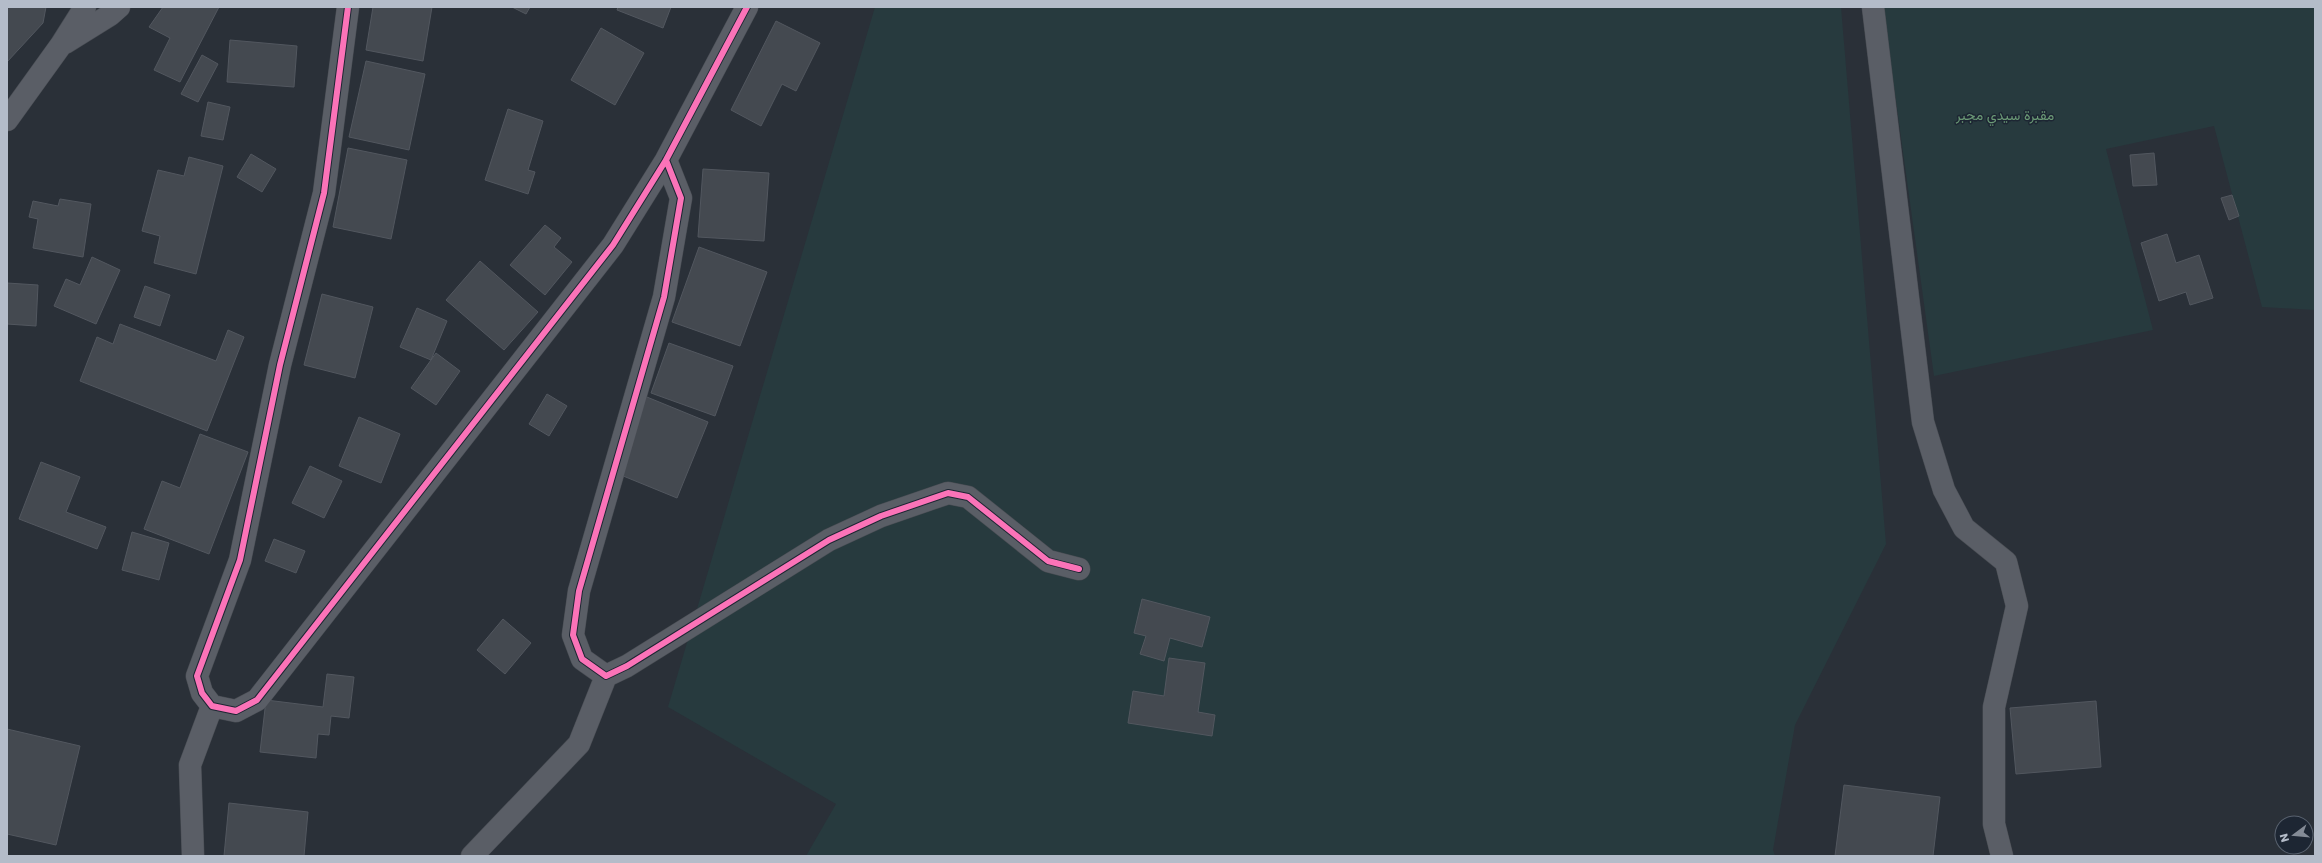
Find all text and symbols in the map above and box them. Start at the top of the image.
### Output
park label: مقبرة سيدي مجبر [1955,105,2054,127]
north arrow [2274,815,2314,855]
text: N [2276,832,2293,844]

